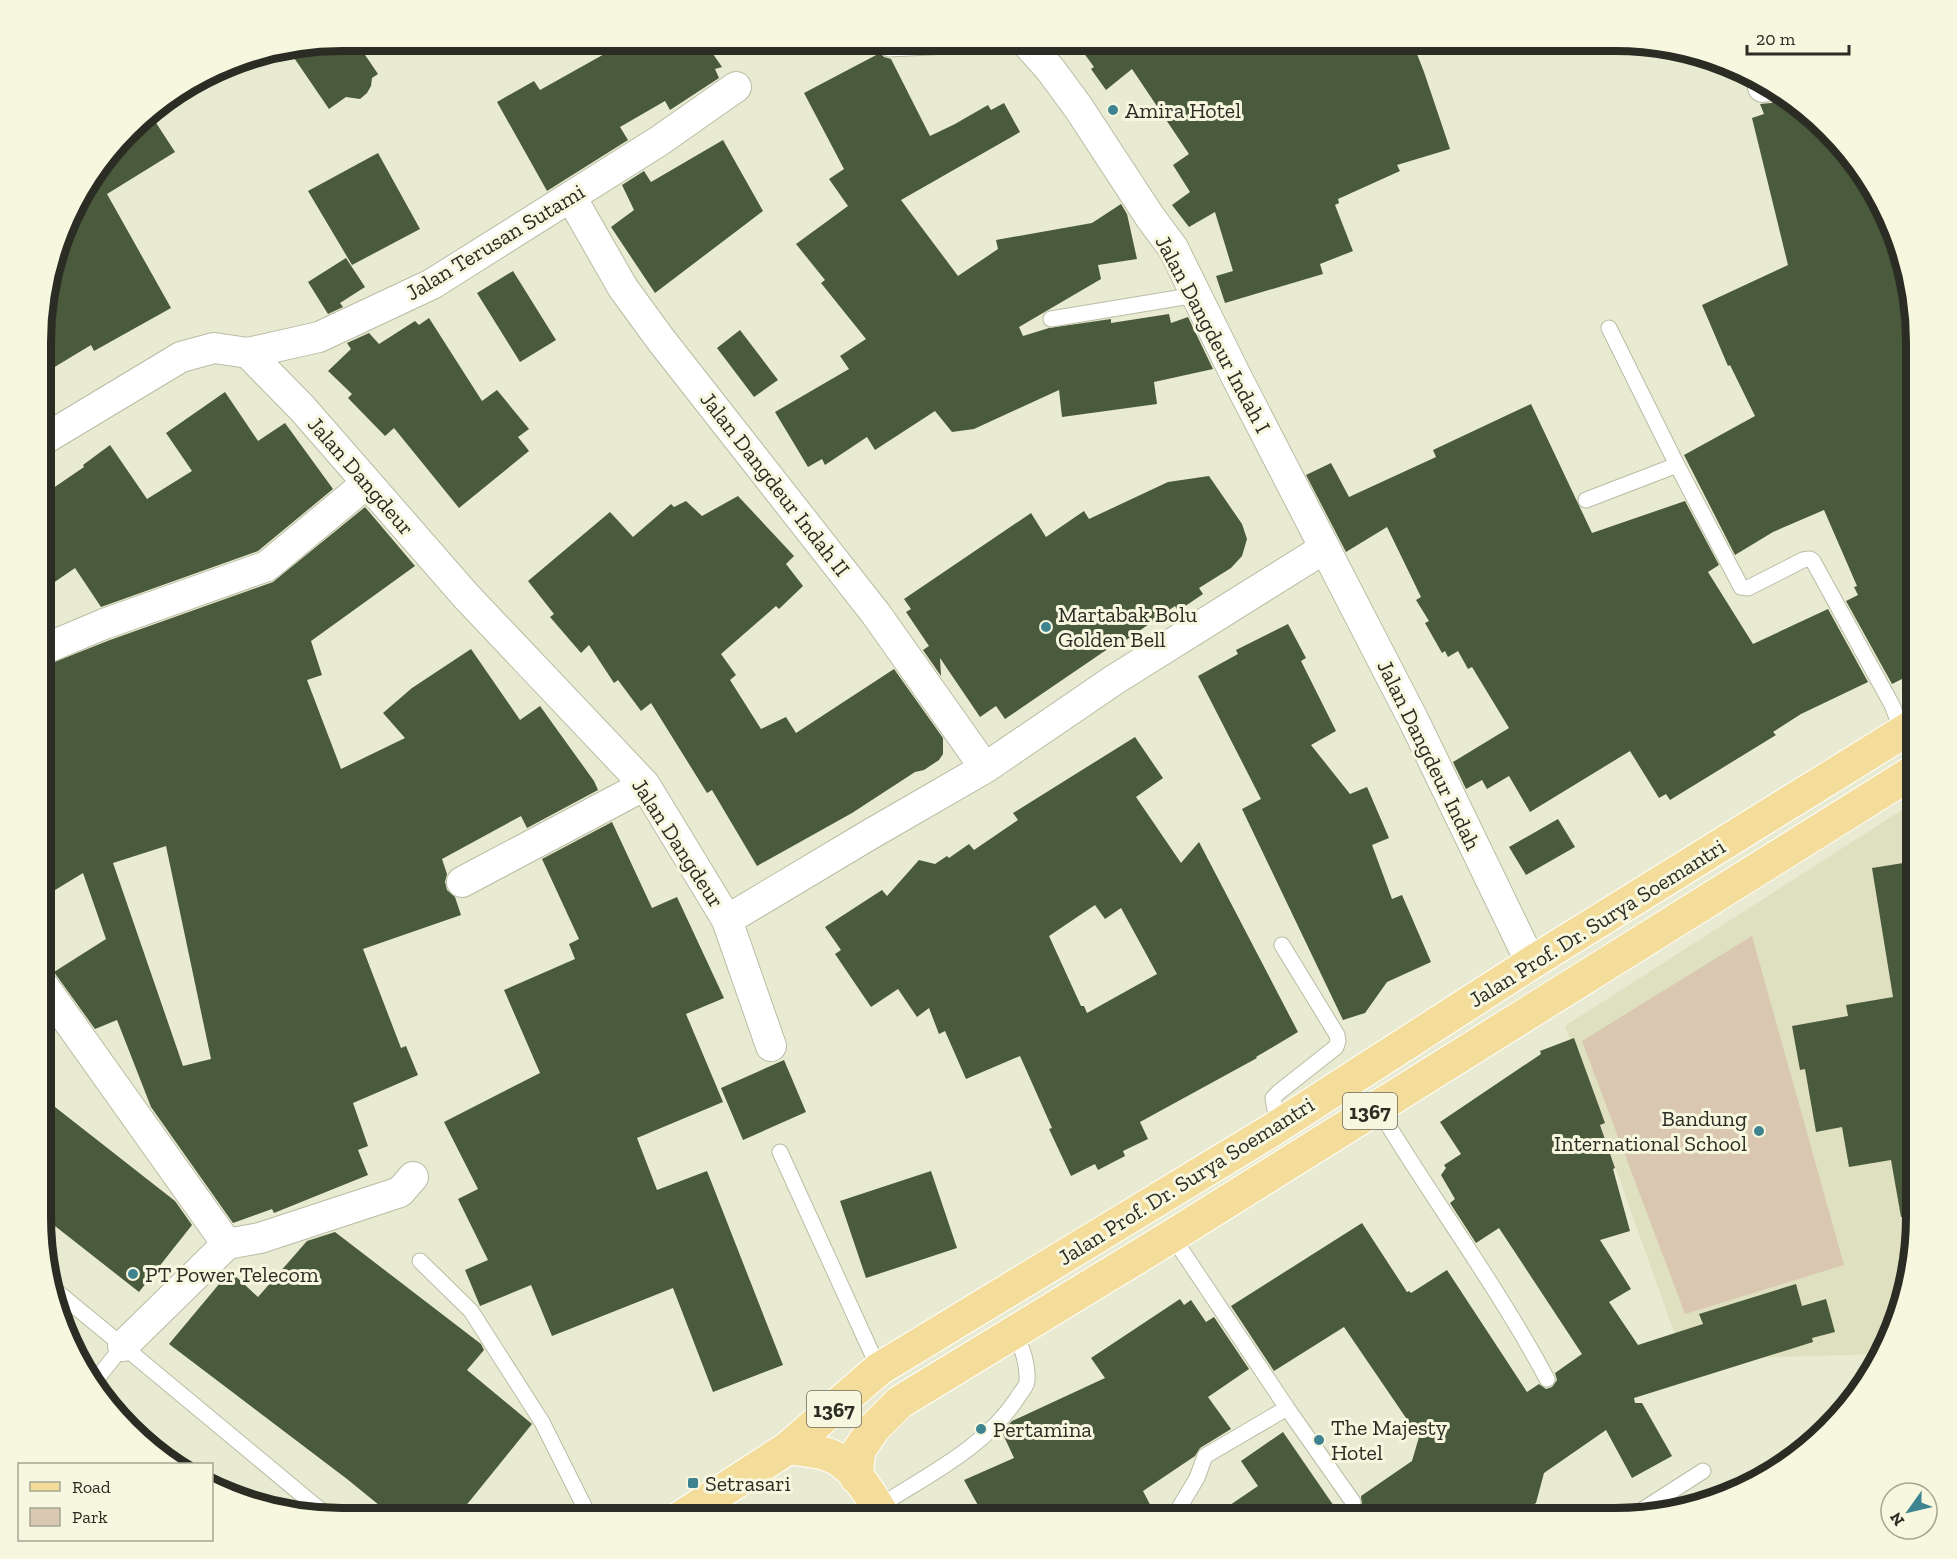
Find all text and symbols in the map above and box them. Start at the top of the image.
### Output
scale bar [1747,18,1849,56]
text: 20 m [1756,28,1796,50]
place label: Amira Hotel [1125,97,1241,124]
marker: Amira Hotel [1106,103,1120,117]
street label: Jalan Terusan Sutami [401,178,589,306]
street label: Jalan Dangdeur Indah I [1149,231,1277,437]
street label: Jalan Dangdeur Indah II [694,386,856,582]
street label: Jalan Dangdeur [302,411,420,541]
place label: Martabak Bolu Golden Bell [1058,601,1198,653]
marker: Martabak Bolu Golden Bell [1039,620,1053,634]
street label: Jalan Dangdeur Indah [1371,656,1487,855]
street label: Jalan Dangdeur [626,773,730,913]
street label: Jalan Prof. Dr. Surya Soemantri [1464,833,1730,1013]
street label: Jalan Prof. Dr. Surya Soemantri [1053,1091,1319,1271]
road number: 1367 [1343,1093,1397,1129]
place label: Bandung International School [1554,1105,1747,1157]
marker: Bandung International School [1752,1124,1766,1138]
place label: PT Power Telecom [145,1261,319,1288]
marker: PT Power Telecom [126,1267,140,1281]
road number: 1367 [807,1391,861,1427]
place label: The Majesty Hotel [1331,1414,1448,1466]
place label: Pertamina [993,1416,1092,1443]
marker: Pertamina [974,1422,988,1436]
marker: The Majesty Hotel [1312,1433,1326,1447]
legend [18,1463,213,1541]
place label: Setrasari [705,1470,791,1497]
text: Road [72,1476,111,1498]
marker: Setrasari [686,1476,700,1490]
north arrow [1879,1481,1939,1541]
text: Park [72,1506,108,1528]
text: N [1886,1509,1908,1529]

